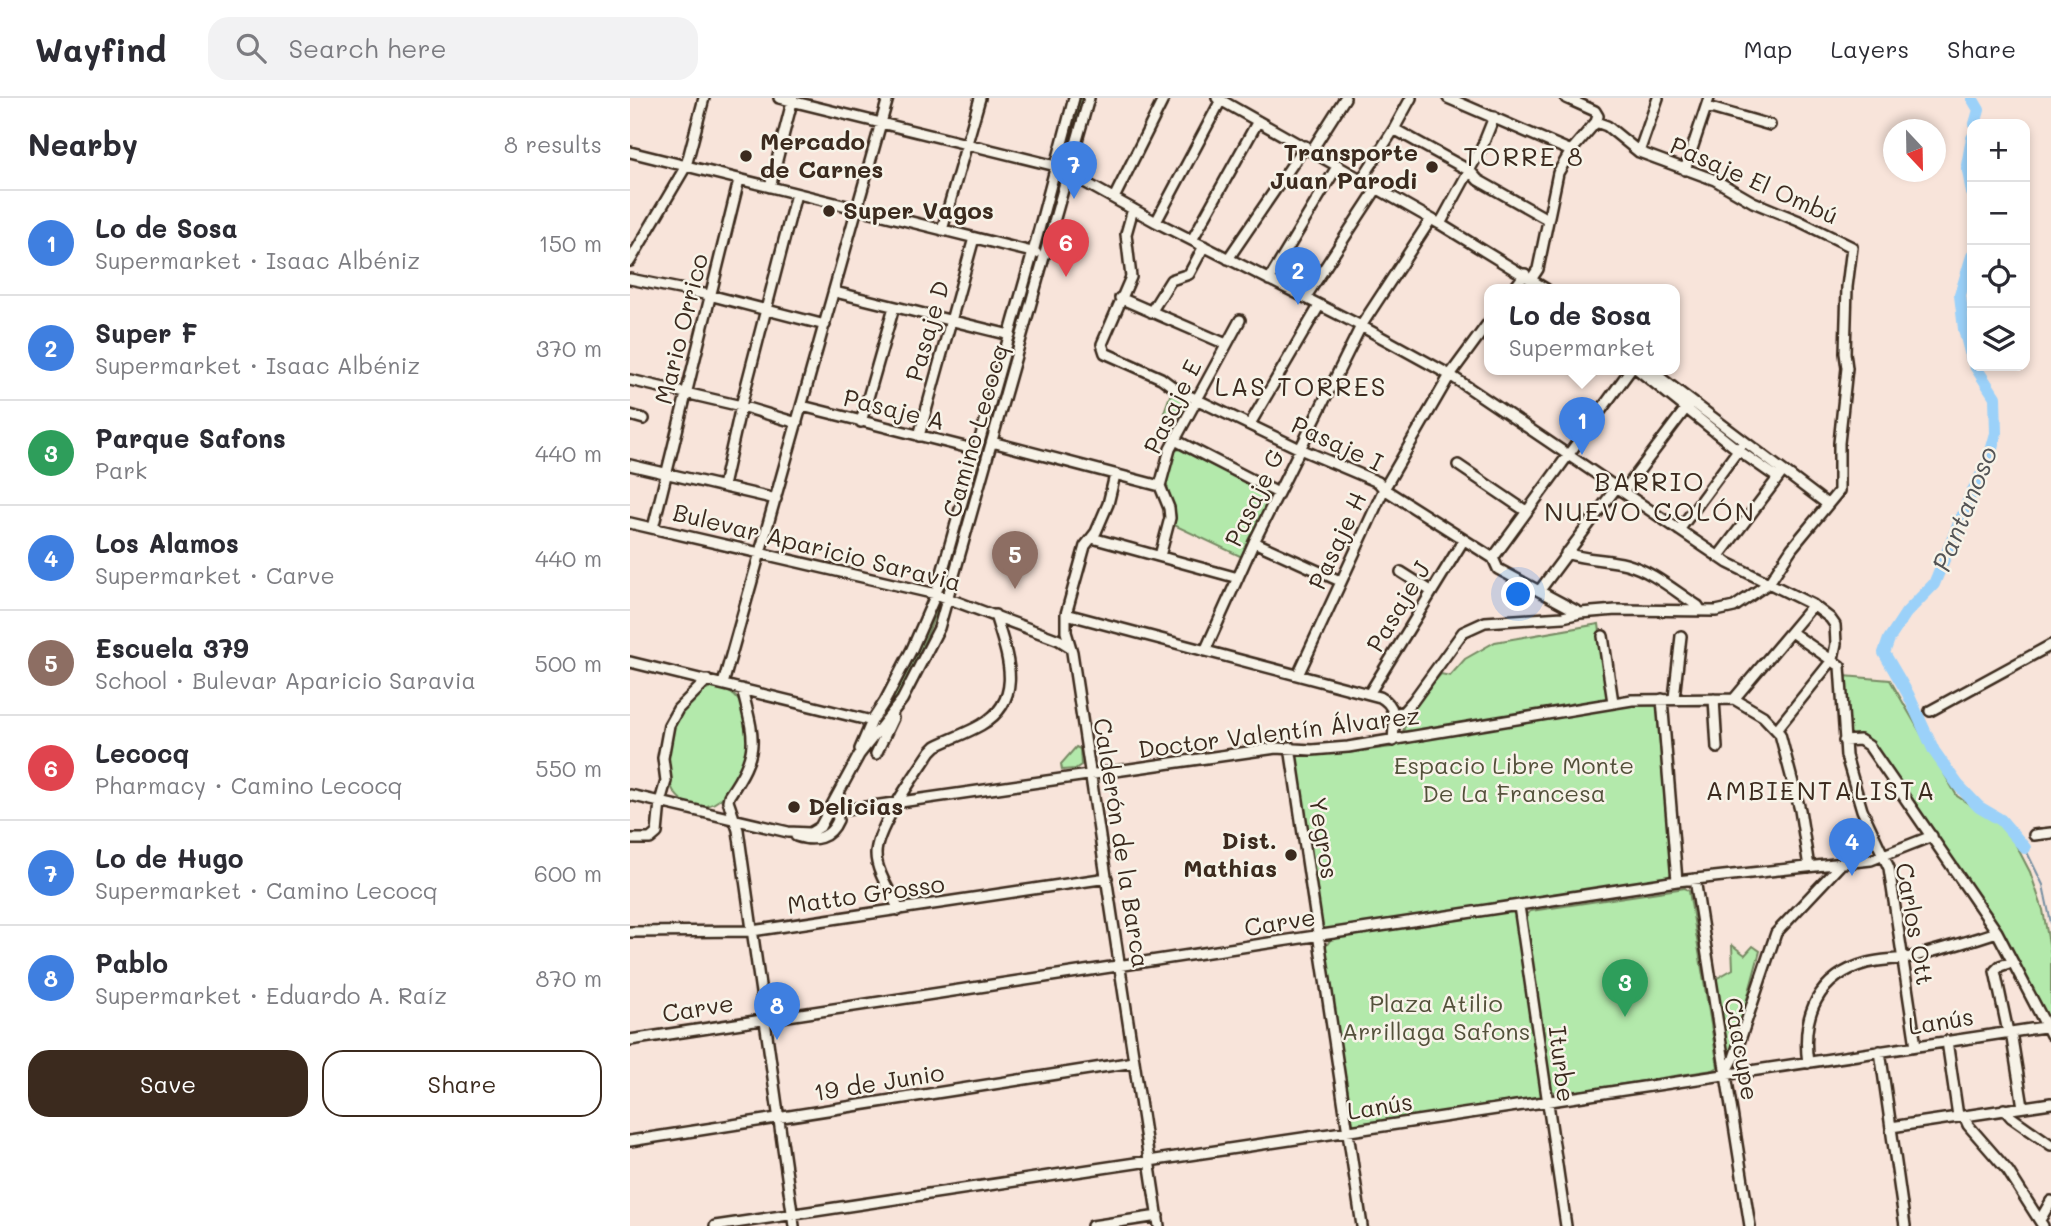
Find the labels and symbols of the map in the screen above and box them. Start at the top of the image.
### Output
north arrow [1883,119,1946,182]
place label: Mercado de Carnes [760,125,883,184]
street label: Pasaje El Ombú [1666,129,1844,231]
place label: Transporte Juan Parodi [1270,136,1418,195]
district label: TORRE 8 [1463,139,1585,173]
pin: 7 [1051,141,1097,199]
marker: Mercado de Carnes [738,148,754,164]
marker: Transporte Juan Parodi [1424,159,1440,175]
place label: Super Vagos [843,194,994,225]
marker: Super Vagos [821,203,837,219]
pin: 6 [1043,219,1089,277]
pin: 2 [1275,247,1321,305]
street label: Mario Orrico [647,250,714,407]
street label: Pasaje D [897,277,956,385]
street label: Camino Lecocq [935,340,1014,521]
street label: Pasaje E [1136,354,1208,458]
district label: LAS TORRES [1215,369,1387,403]
street label: Pasaje A [840,381,948,436]
pin: 1 [1559,397,1605,455]
street label: Pasaje I [1287,408,1388,477]
water label: Pantanoso [1924,441,2005,576]
street label: Pasaje G [1217,444,1291,551]
district label: BARRIO NUEVO COLÓN [1544,464,1756,528]
street label: Pasaje H [1301,487,1373,594]
street label: Bulevar Aparicio Saravia [670,496,965,597]
pin: 5 [992,531,1038,589]
street label: Pasaje J [1359,555,1437,657]
your location [1501,577,1535,611]
street label: Doctor Valentín Álvarez [1136,699,1421,764]
street label: Calderón de la Barca [1087,715,1158,970]
park label: Espacio Libre Monte De La Francesa [1394,749,1634,808]
district label: AMBIENTALISTA [1706,773,1936,807]
place label: Delicias [808,790,903,821]
street label: Yegros [1303,795,1346,881]
marker: Delicias [786,799,802,815]
pin: 4 [1829,818,1875,876]
place label: Dist. Mathias [1183,824,1277,883]
marker: Dist. Mathias [1283,847,1299,863]
street label: Carlos Ott [1889,860,1941,987]
street label: Matto Grosso [785,867,947,920]
street label: Carve [1242,901,1318,942]
pin: 3 [1602,959,1648,1017]
pin: 8 [754,982,800,1040]
street label: Carve [660,987,736,1028]
park label: Plaza Atilio Arrillaga Safons [1342,987,1530,1046]
street label: Caacupe [1718,995,1767,1103]
street label: Lanús [1906,1000,1976,1041]
street label: Iturbe [1542,1024,1583,1104]
street label: 19 de Junio [811,1056,946,1107]
street label: Lanús [1345,1085,1415,1126]

